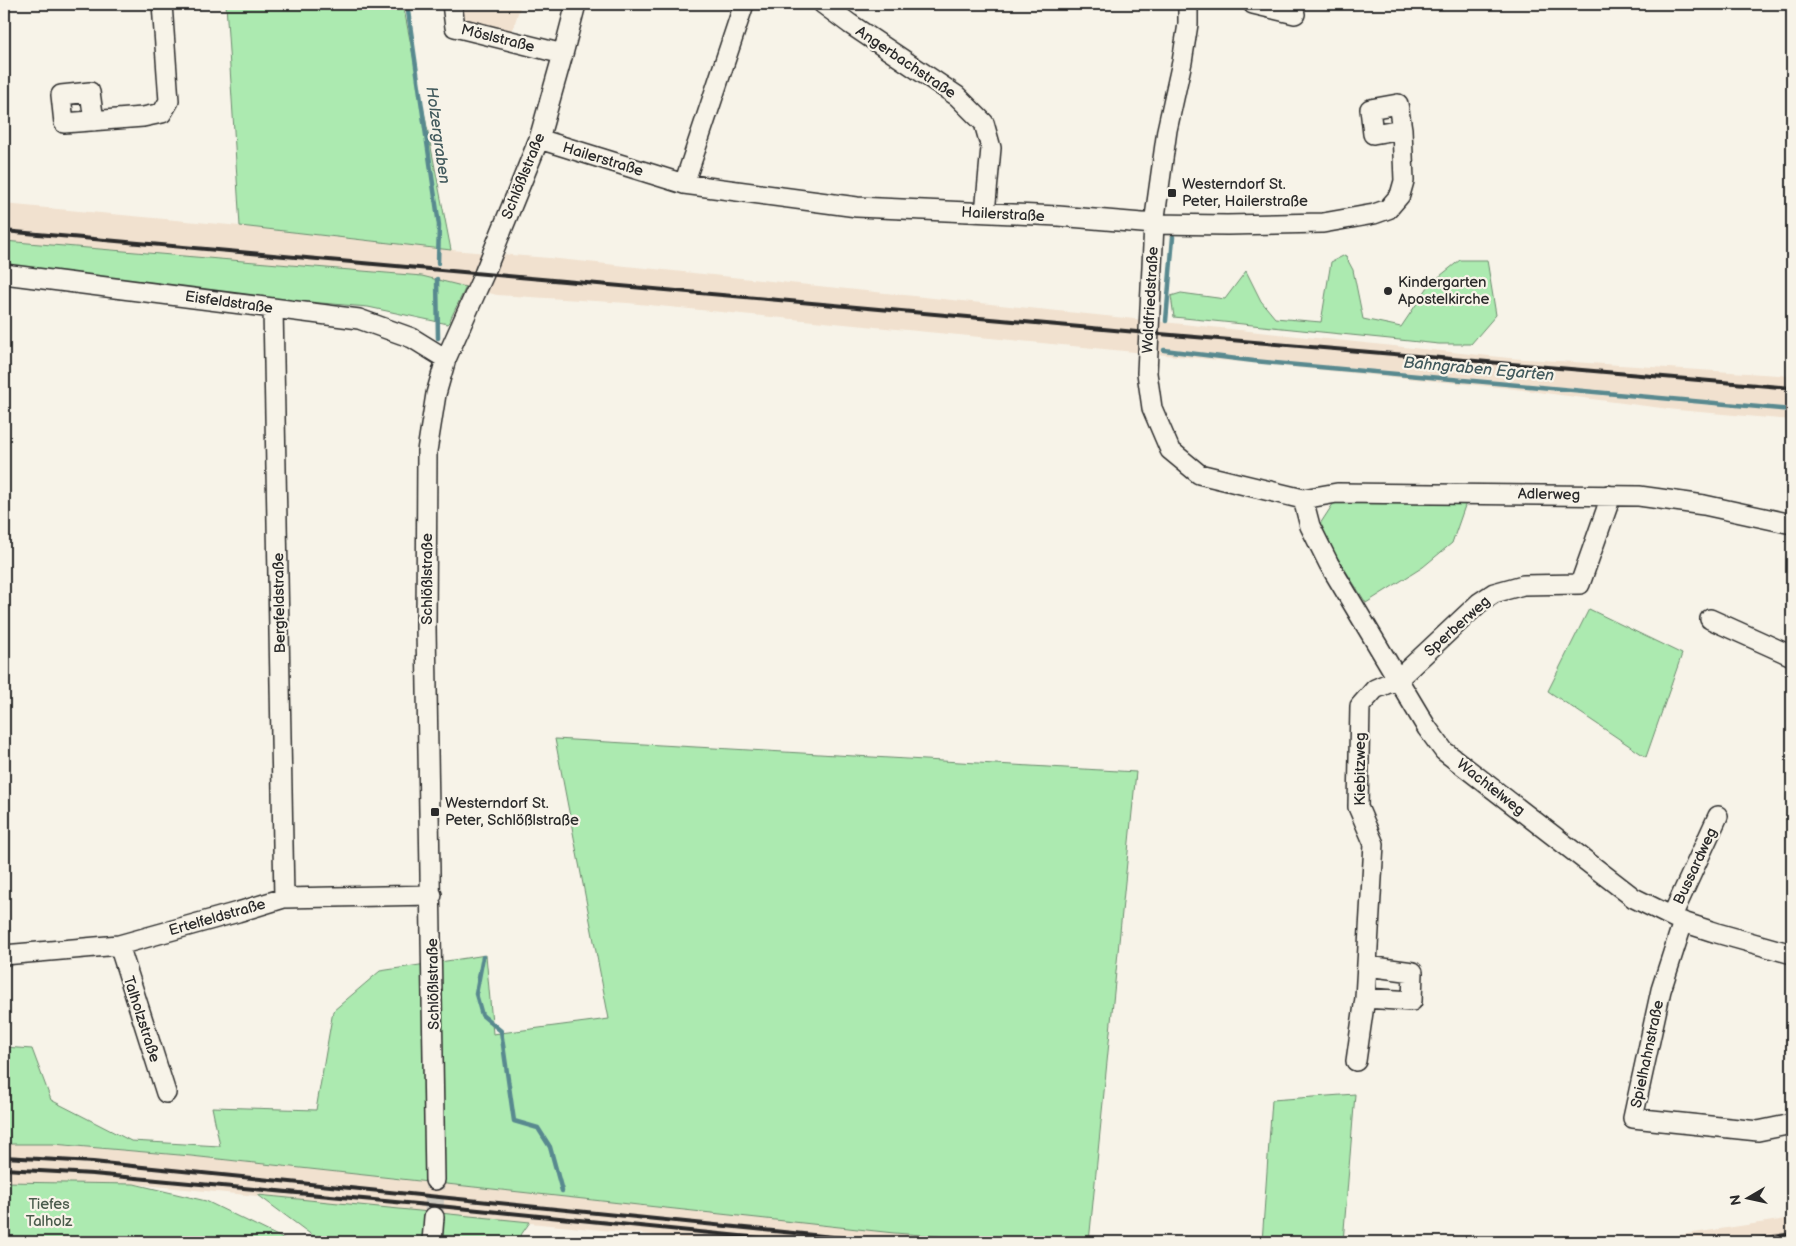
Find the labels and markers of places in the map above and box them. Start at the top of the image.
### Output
place label: Westerndorf St. Peter, Hailerstraße [1182,175,1308,211]
marker: Westerndorf St. Peter, Hailerstraße [1166,187,1178,199]
place label: Kindergarten Apostelkirche [1398,273,1489,309]
marker: Kindergarten Apostelkirche [1382,285,1394,297]
place label: Westerndorf St. Peter, Schlößlstraße [445,794,579,830]
marker: Westerndorf St. Peter, Schlößlstraße [429,806,441,818]

